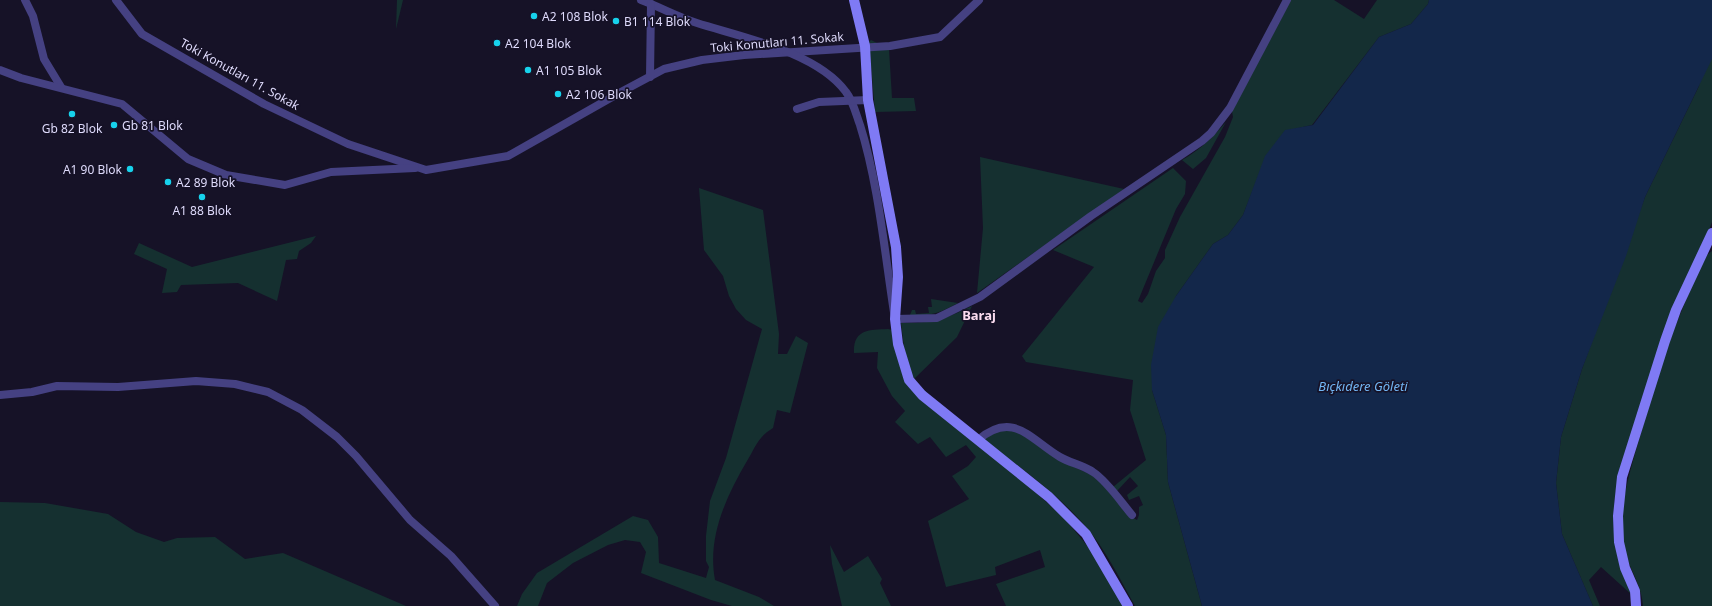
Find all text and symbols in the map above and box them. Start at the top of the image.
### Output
place label: A2 108 Blok [542,8,609,25]
marker: A2 108 Blok [529,11,539,21]
place label: B1 114 Blok [624,13,691,30]
marker: B1 114 Blok [611,16,621,26]
street label: Toki Konutları 11. Sokak [709,28,845,56]
street label: Toki Konutları 11. Sokak [177,34,303,114]
place label: A2 104 Blok [505,35,572,52]
marker: A2 104 Blok [492,38,502,48]
place label: A1 105 Blok [536,62,603,79]
marker: A1 105 Blok [523,65,533,75]
place label: A2 106 Blok [566,86,633,103]
marker: A2 106 Blok [553,89,563,99]
marker: Gb 82 Blok [67,109,77,119]
place label: Gb 81 Blok [122,117,183,134]
place label: Gb 82 Blok [42,120,103,137]
marker: Gb 81 Blok [109,120,119,130]
place label: A1 90 Blok [63,161,123,178]
marker: A1 90 Blok [125,164,135,174]
place label: A2 89 Blok [176,174,236,191]
marker: A2 89 Blok [163,177,173,187]
marker: A1 88 Blok [197,192,207,202]
place label: A1 88 Blok [172,202,232,219]
district label: Baraj [962,306,996,324]
water label: Bıçkıdere Göleti [1318,377,1408,395]

